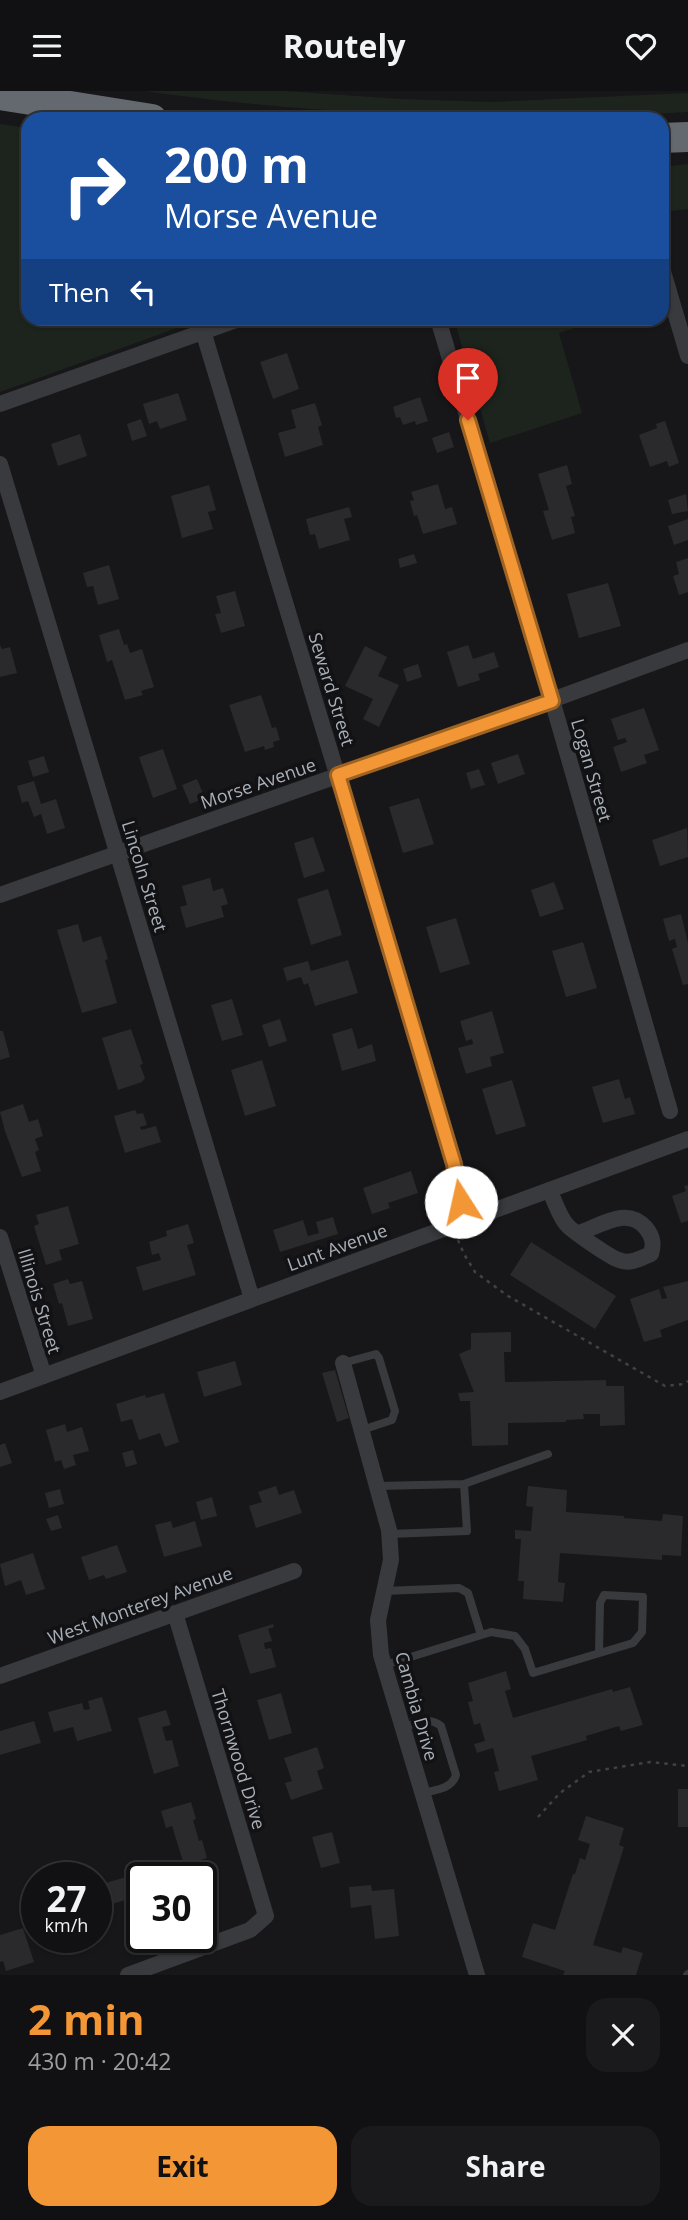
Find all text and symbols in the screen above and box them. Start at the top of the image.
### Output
text: Routely [283,24,405,67]
icon: menu [28,27,66,65]
icon: heart [622,27,660,65]
text: 200 m [164,131,309,197]
icon: right [49,140,140,231]
text: Morse Avenue [164,194,378,237]
icon: left [124,273,162,311]
text: Then [49,274,110,310]
pin [438,348,498,420]
icon: arrive [449,359,487,397]
street label: Seward Street [303,629,361,749]
street label: Logan Street [566,716,618,824]
street label: Morse Avenue [197,752,319,814]
street label: Lincoln Street [117,818,173,934]
position arrow [424,1165,498,1239]
street label: Lunt Avenue [283,1218,391,1276]
street label: Illinois Street [13,1246,67,1356]
street label: West Monterey Avenue [44,1560,236,1650]
street label: Cambia Drive [390,1649,444,1763]
street label: Thornwood Drive [206,1686,272,1832]
speed limit sign: 30 [126,1862,217,1953]
text: 27 [46,1875,87,1922]
text: km/h [45,1913,88,1937]
text: 2 min [28,1990,145,2047]
button: close [586,1998,660,2072]
text: 430 m · 20:42 [28,2045,171,2077]
button: Exit [28,2126,337,2206]
button: Share [351,2126,660,2206]

